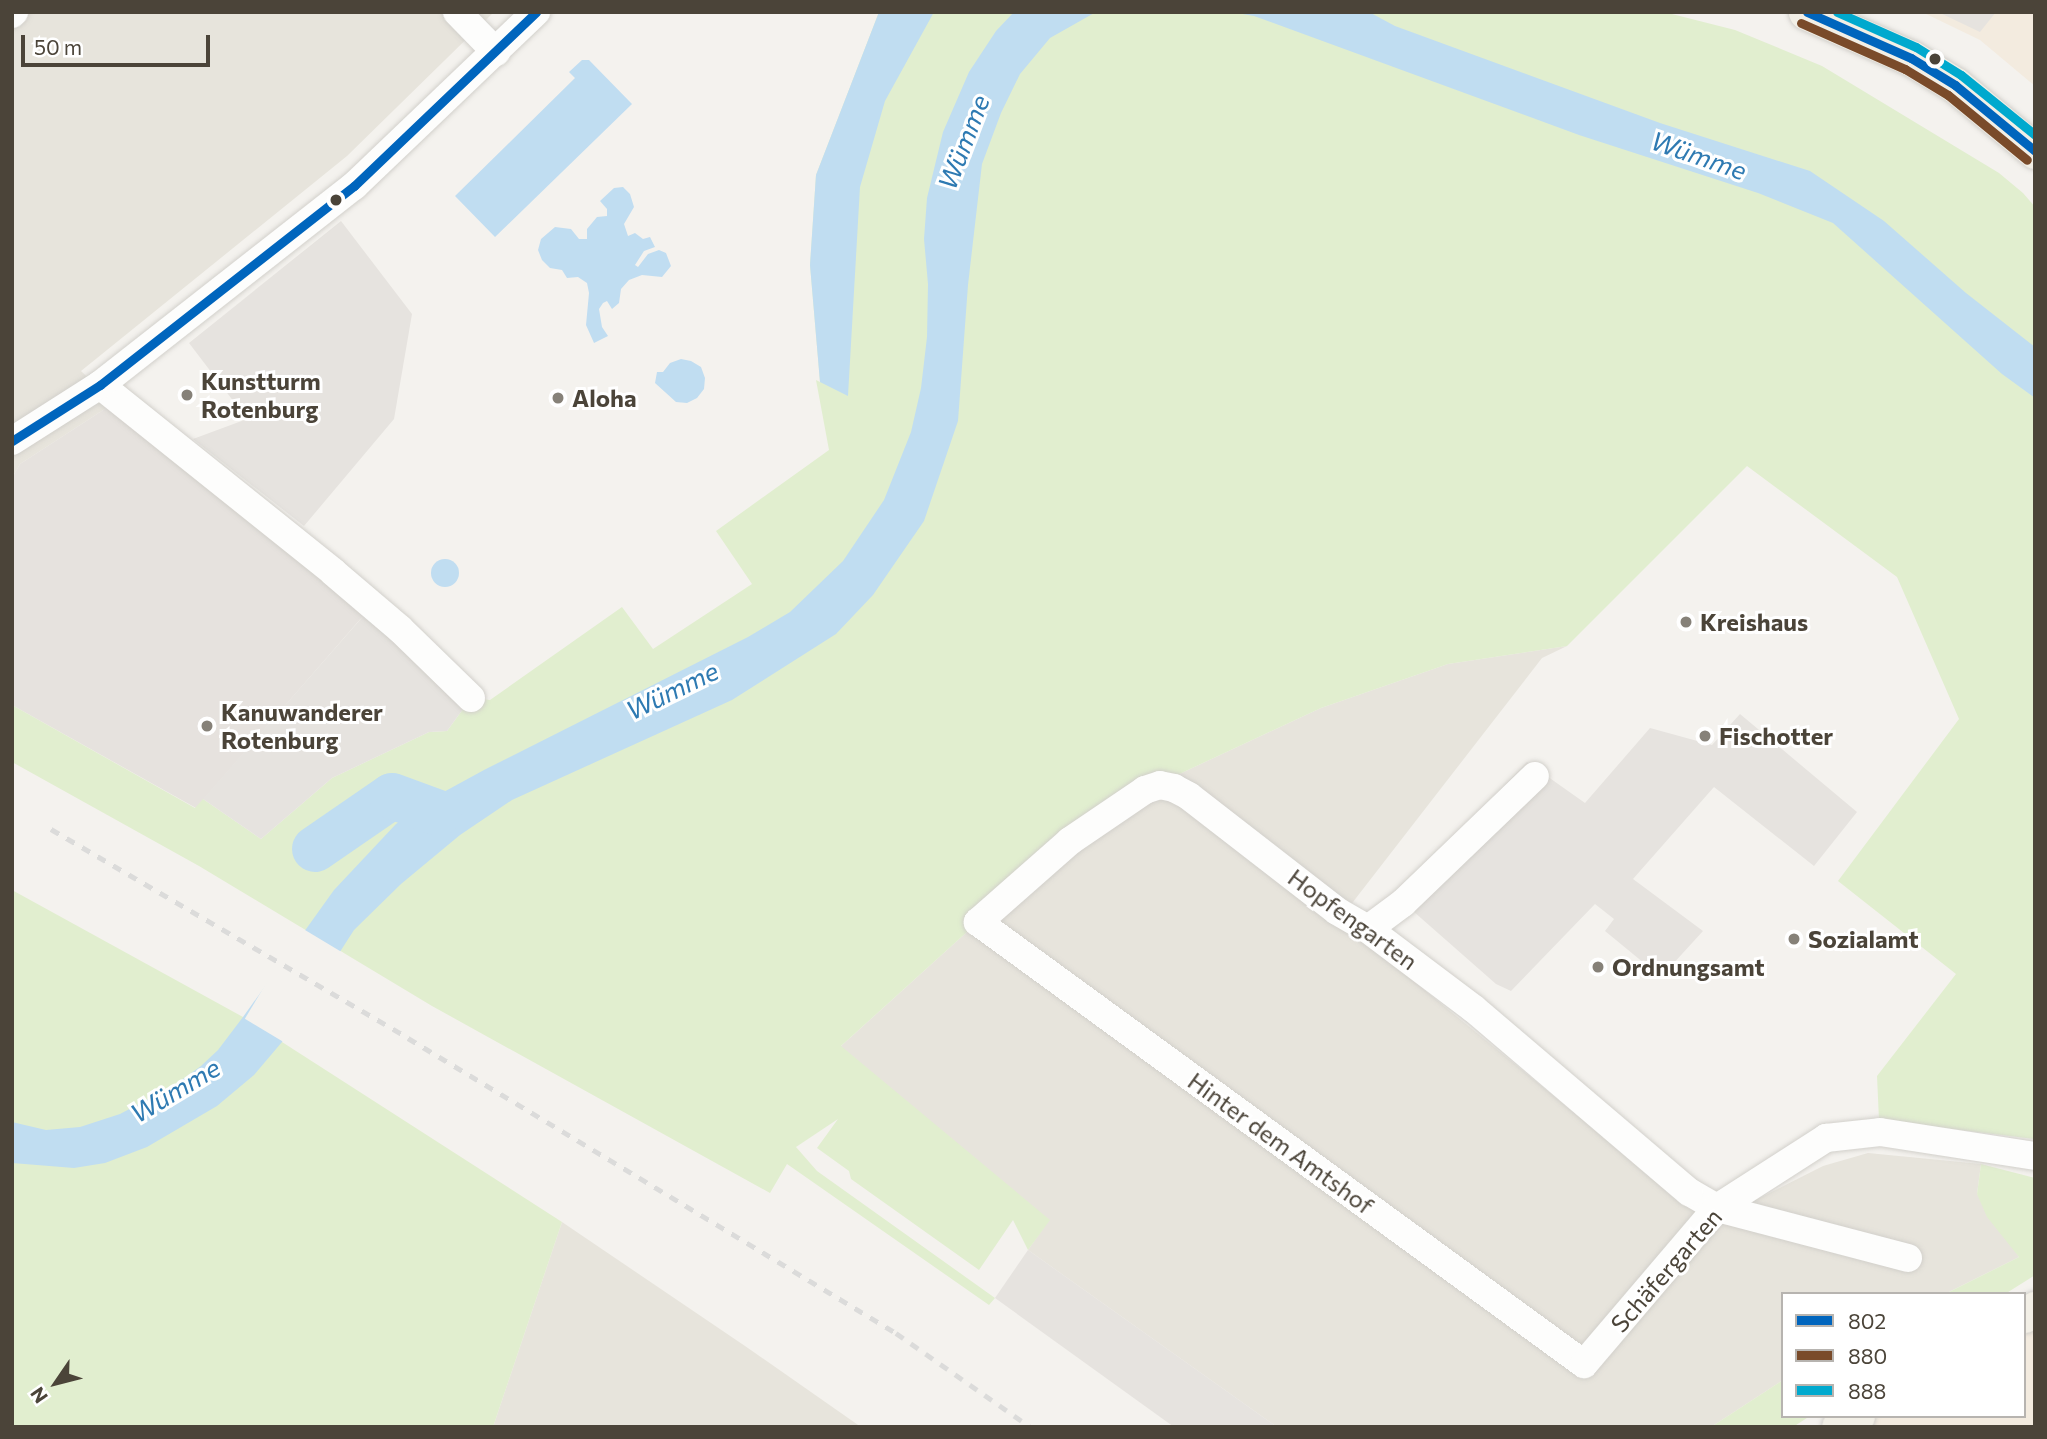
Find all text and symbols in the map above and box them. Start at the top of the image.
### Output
scale bar [24,21,214,65]
text: 50 m [34,34,82,59]
unlabelled marker [1928,52,1942,66]
water label: Wümme [931,90,995,194]
water label: Wümme [1647,124,1751,186]
unlabelled marker [329,193,343,207]
place label: Kunstturm Rotenburg [201,367,321,423]
place label: Aloha [572,384,637,412]
marker: Kunstturm Rotenburg [179,387,195,403]
marker: Aloha [550,390,566,406]
place label: Kreishaus [1700,608,1808,636]
marker: Kreishaus [1678,614,1694,630]
water label: Wümme [621,654,723,726]
place label: Kanuwanderer Rotenburg [221,698,383,754]
marker: Kanuwanderer Rotenburg [199,718,215,734]
place label: Fischotter [1719,722,1833,750]
marker: Fischotter [1697,728,1713,744]
street label: Hopfengarten [1283,862,1423,976]
place label: Sozialamt [1808,925,1919,953]
marker: Sozialamt [1786,931,1802,947]
place label: Ordnungsamt [1612,953,1765,981]
marker: Ordnungsamt [1590,959,1606,975]
water label: Wümme [125,1051,225,1129]
street label: Hinter dem Amtshof [1183,1066,1379,1220]
street label: Schäfergarten [1605,1202,1727,1338]
legend [1781,1292,2026,1418]
text: 802 [1848,1308,1886,1333]
text: 880 [1848,1343,1887,1368]
north arrow [21,1348,91,1418]
text: 888 [1848,1378,1886,1403]
text: N [25,1383,52,1408]

